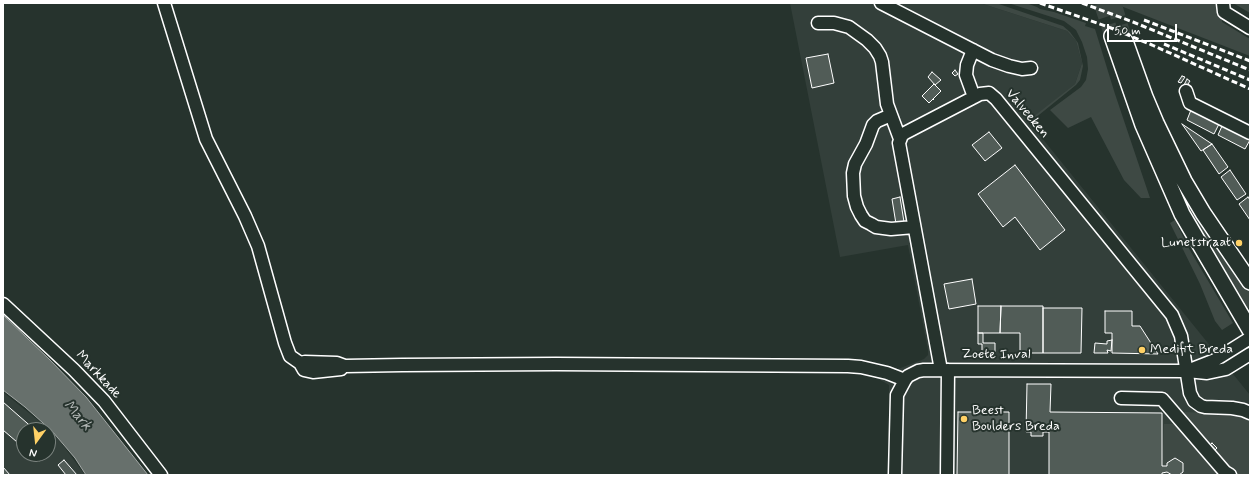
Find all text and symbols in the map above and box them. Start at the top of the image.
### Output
scale bar [1109,16,1179,42]
text: 50 m [1114,23,1141,39]
street label: Valveeken [1002,86,1052,142]
place label: Lunetstraat [1161,235,1231,251]
marker: Lunetstraat [1234,238,1244,248]
place label: Medifit Breda [1150,342,1233,358]
marker: Medifit Breda [1137,345,1147,355]
street label: Markkade [71,347,125,403]
street label: Zoete Inval [961,347,1031,363]
water label: Mark [59,397,95,435]
place label: Beest Boulders Breda [972,403,1060,436]
marker: Beest Boulders Breda [959,414,969,424]
north arrow [16,422,56,462]
text: N [28,445,39,460]

